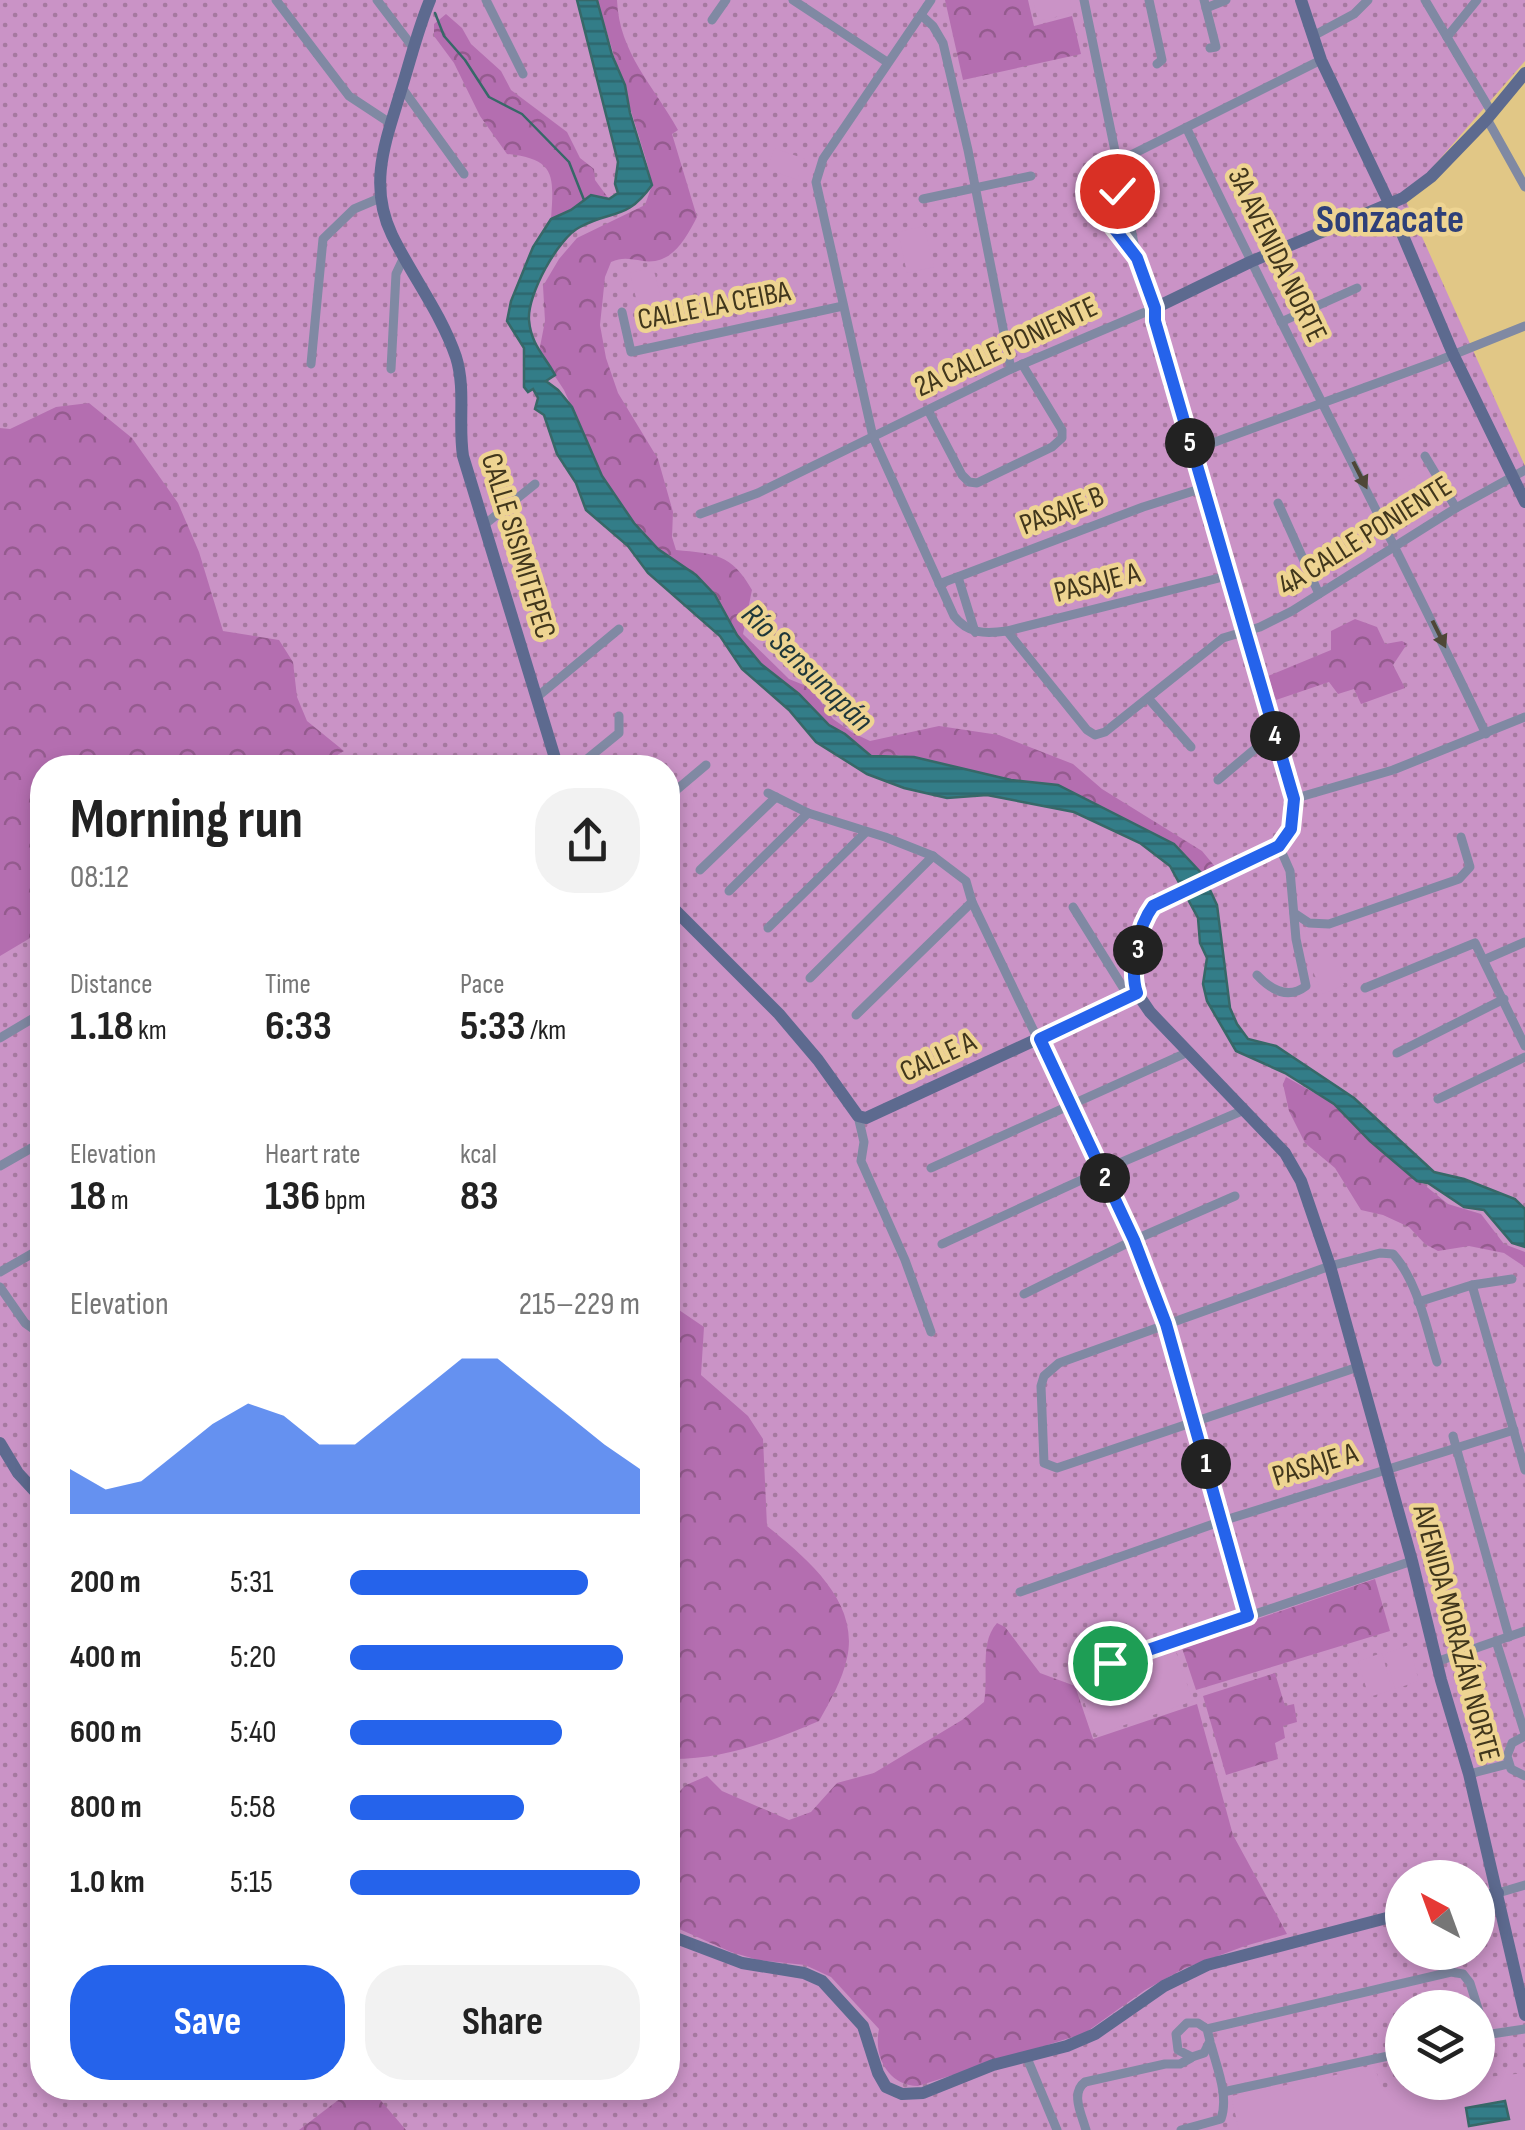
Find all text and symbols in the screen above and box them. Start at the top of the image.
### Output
pin [1075,149,1160,234]
street label: 3A AVENIDA NORTE [1219,162,1335,348]
icon: check [1090,164,1145,219]
district label: Sonzacate [1316,196,1464,244]
street label: CALLE LA CEIBA [635,274,794,338]
street label: 2A CALLE PONIENTE [909,289,1103,405]
pin: 5 [1165,418,1215,468]
text: 5 [1184,426,1196,459]
street label: CALLE SISIMITEPEC [473,449,563,643]
one-way arrow [1351,461,1368,490]
street label: 4A CALLE PONIENTE [1272,468,1458,604]
street label: PASAJE B [1015,479,1109,543]
street label: PASAJE A [1050,555,1144,611]
water label: Río Sensunapán [733,596,881,740]
one-way arrow [1430,620,1447,649]
pin: 4 [1250,711,1300,761]
text: 4 [1268,719,1282,752]
text: Morning run [70,787,303,854]
button: share [535,788,640,893]
text: 08:12 [70,858,129,897]
pin: 3 [1113,925,1163,975]
text: 3 [1132,933,1144,966]
text: Distance [70,968,153,1001]
text: Time [265,968,311,1001]
text: Pace [460,968,505,1001]
text: 1.18 [70,1001,134,1052]
text: 6:33 [265,1001,332,1052]
text: 5:33 [460,1001,525,1052]
text: km [134,1014,167,1047]
text: /km [525,1014,566,1047]
street label: CALLE A [894,1024,982,1090]
text: Elevation [70,1138,156,1171]
text: Heart rate [265,1138,361,1171]
text: kcal [460,1138,497,1171]
pin: 2 [1080,1153,1130,1203]
text: 2 [1099,1161,1111,1194]
text: 18 [70,1171,106,1222]
text: 136 [265,1171,320,1222]
text: 83 [460,1171,499,1222]
text: m [106,1184,129,1217]
text: bpm [320,1184,366,1217]
text: Elevation [70,1285,169,1324]
text: 215–229 m [519,1285,640,1324]
street label: PASAJE A [1268,1435,1362,1495]
pin: 1 [1181,1439,1231,1489]
text: 1 [1201,1447,1211,1480]
street label: AVENIDA MORAZÁN NORTE [1404,1500,1508,1765]
text: 200 m [70,1563,141,1602]
text: 5:31 [230,1563,274,1602]
pin [1068,1621,1153,1706]
icon: arrive [1083,1636,1138,1691]
text: 400 m [70,1638,142,1677]
text: 5:20 [230,1638,276,1677]
text: 600 m [70,1713,142,1752]
text: 5:40 [230,1713,277,1752]
text: 800 m [70,1788,142,1827]
text: 5:58 [230,1788,276,1827]
north arrow [1385,1860,1495,1970]
map controls [1385,1860,1495,2100]
text: 1.0 km [70,1863,145,1902]
text: 5:15 [230,1863,273,1902]
button: Save [70,1965,345,2080]
button: Share [365,1965,640,2080]
button: layers [1385,1990,1495,2100]

